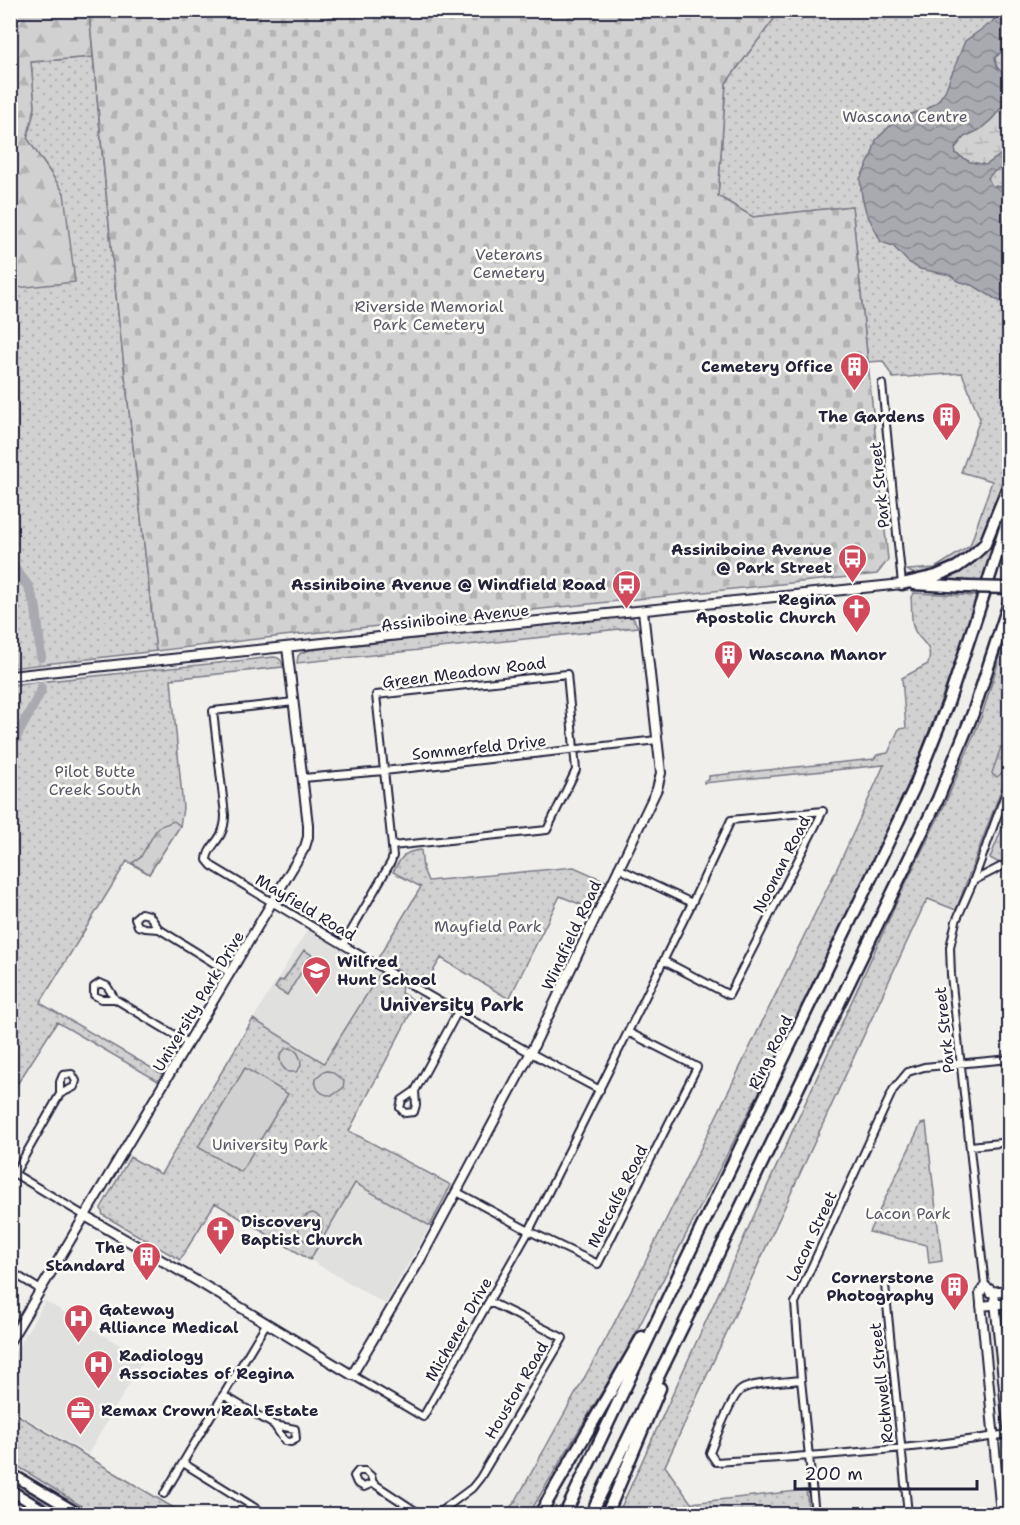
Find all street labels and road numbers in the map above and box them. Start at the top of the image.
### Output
street label: Park Street [865,441,894,529]
street label: Assiniboine Avenue [380,599,530,636]
street label: Green Meadow Road [381,652,547,693]
street label: Sommerfeld Drive [411,730,547,765]
street label: Noonan Road [748,812,815,916]
street label: Mayfield Road [252,869,360,946]
street label: Windfield Road [537,877,606,994]
street label: University Park Drive [148,927,249,1076]
street label: Park Street [930,986,959,1074]
street label: Ring Road [743,1011,798,1093]
street label: Metcalfe Road [582,1141,652,1251]
street label: Lacon Street [781,1187,842,1285]
street label: Michener Drive [420,1273,497,1385]
street label: Rothwell Street [865,1322,898,1444]
street label: Houston Road [480,1338,553,1443]

